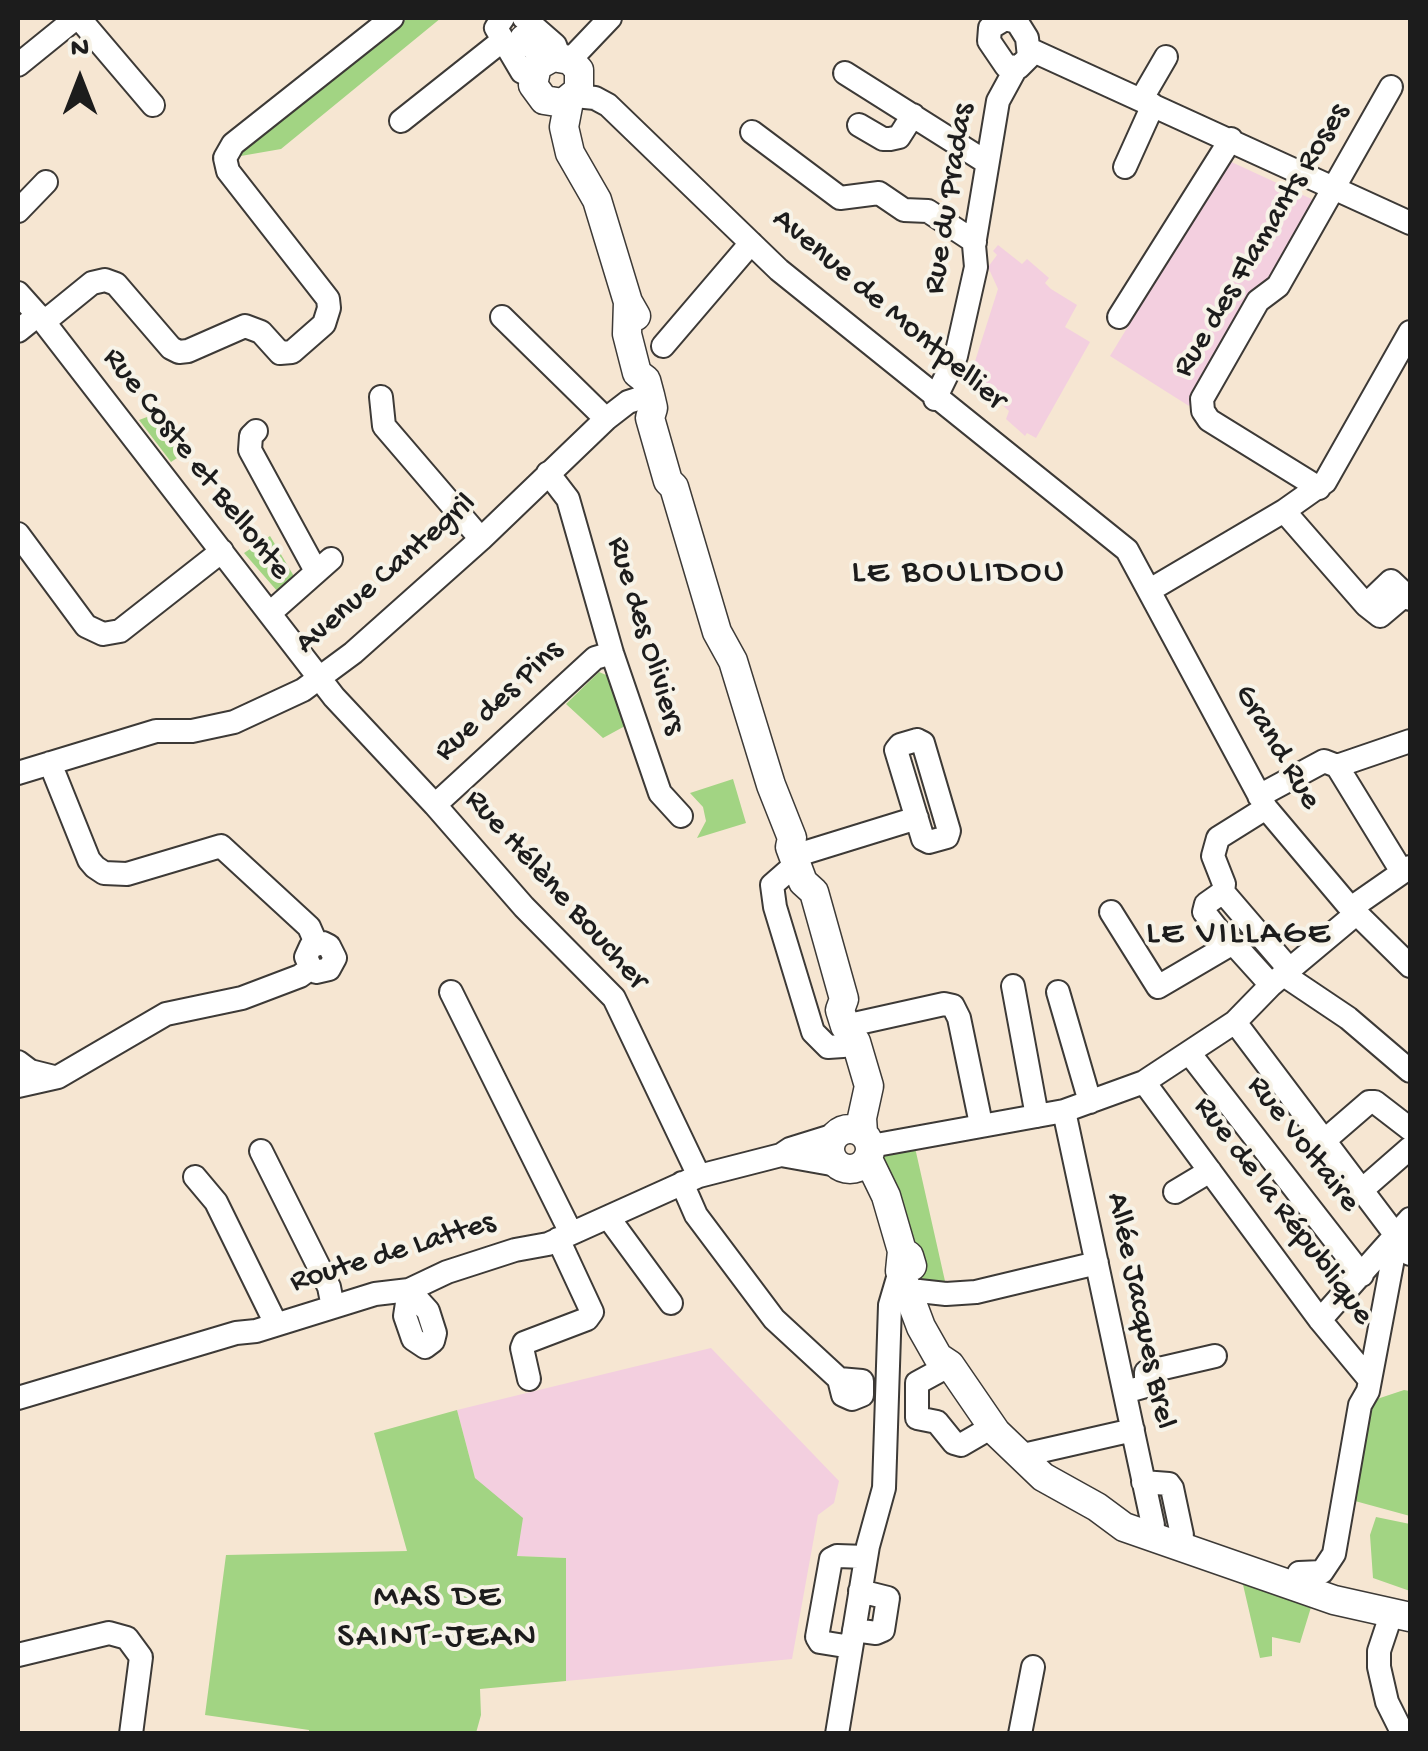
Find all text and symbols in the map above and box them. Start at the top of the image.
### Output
north arrow [30,30,130,130]
text: N [71,33,89,66]
street label: Rue des Flamants Roses [1166,97,1360,385]
street label: Rue du Pradas [917,101,985,297]
street label: Avenue de Montpellier [763,202,1013,420]
street label: Rue Coste et Bellonte [92,341,298,589]
street label: Avenue Cantegril [289,486,485,664]
street label: Rue des Oliviers [596,533,692,739]
district label: LE BOULIDOU [852,554,1066,596]
street label: Rue des Pins [428,633,572,771]
street label: Grand Rue [1224,678,1328,818]
street label: Rue Hélène Boucher [455,783,655,999]
district label: LE VILLAGE [1146,915,1332,957]
street label: Rue Voltaire [1237,1069,1367,1221]
street label: Rue de la République [1183,1090,1381,1334]
street label: Allée Jacques Brel [1095,1189,1183,1433]
street label: Route de Lattes [286,1205,500,1303]
district label: MAS DE SAINT-JEAN [337,1578,539,1660]

